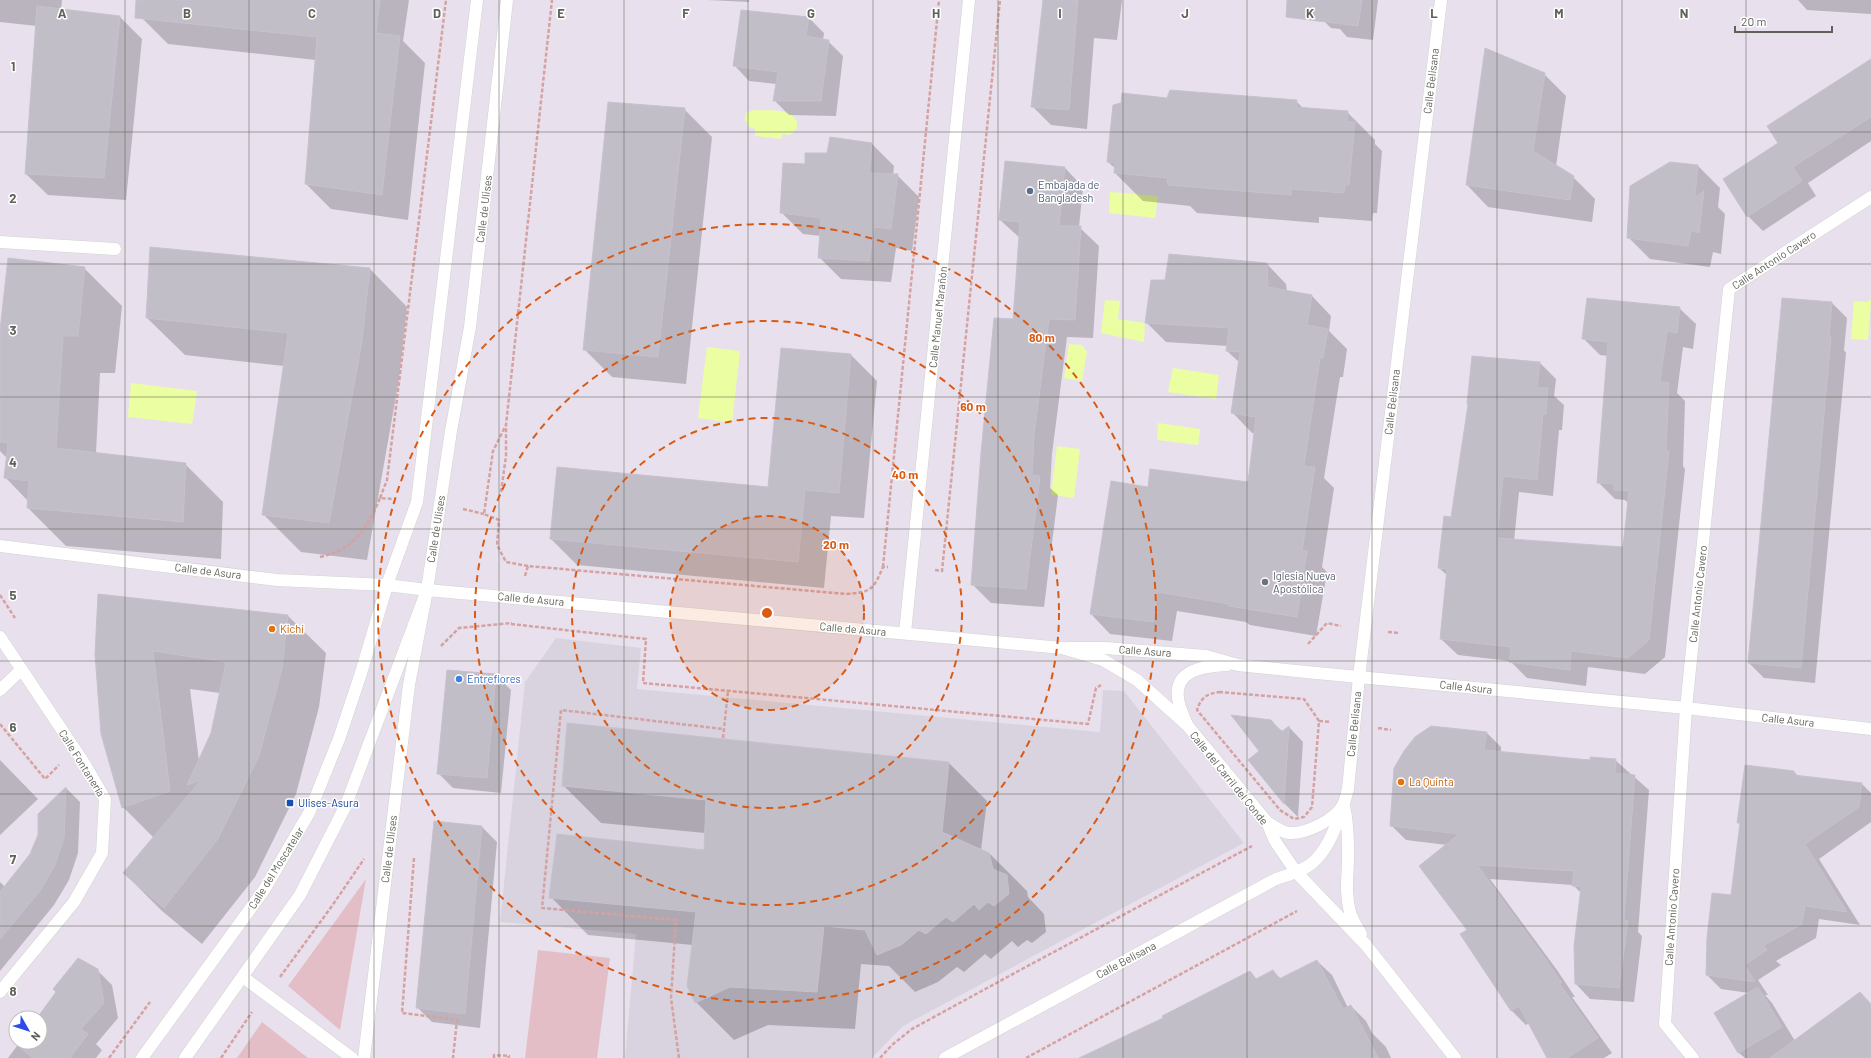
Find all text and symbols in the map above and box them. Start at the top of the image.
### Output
text: A [58,5,67,21]
text: B [183,5,191,21]
text: C [308,5,316,21]
text: D [433,5,441,21]
text: E [557,5,565,21]
text: F [682,5,690,21]
text: G [807,5,815,21]
text: H [932,5,940,21]
text: I [1058,5,1062,21]
text: J [1181,5,1189,21]
text: K [1306,5,1314,21]
text: L [1430,5,1438,21]
text: M [1554,5,1564,21]
text: N [1680,5,1688,21]
scale bar [1735,8,1832,34]
text: 20 m [1741,14,1767,28]
street label: Calle Belisana [1420,47,1441,114]
text: 1 [11,58,15,74]
street label: Calle de Ulises [473,174,494,244]
place label: Embajada de Bangladesh [1038,178,1100,204]
marker: Embajada de Bangladesh [1025,186,1035,196]
text: 2 [9,190,17,206]
street label: Calle Antonio Cavero [1729,228,1818,292]
street label: Calle Manuel Marañón [926,265,949,368]
text: 3 [9,322,17,338]
text: 80 m [1029,330,1055,344]
street label: Calle Belisana [1381,368,1402,435]
text: 60 m [960,399,986,413]
text: 4 [9,454,17,470]
text: 40 m [892,467,918,481]
street label: Calle de Ulises [424,494,447,564]
text: 20 m [823,537,849,551]
street label: Calle Antonio Cavero [1686,545,1709,643]
street label: Calle de Asura [174,560,242,581]
place label: Iglesia Nueva Apostólica [1273,569,1336,595]
marker: Iglesia Nueva Apostólica [1260,577,1270,587]
text: 5 [9,587,17,603]
street label: Calle de Asura [497,589,565,608]
centre of rings [760,606,774,620]
street label: Calle de Asura [819,619,887,638]
place label: Kichi [280,622,304,635]
marker: Kichi [267,624,277,634]
street label: Calle Asura [1118,642,1172,659]
place label: Entreflores [467,672,521,685]
marker: Entreflores [454,674,464,684]
street label: Calle Asura [1439,677,1493,696]
street label: Calle Belisana [1344,690,1363,757]
street label: Calle Asura [1761,710,1815,729]
text: 6 [10,719,17,735]
street label: Calle Fontanería [57,727,108,799]
street label: Calle del Carril del Conde [1188,728,1271,827]
place label: La Quinta [1409,775,1454,788]
marker: La Quinta [1396,777,1406,787]
place label: Ulises-Asura [298,796,359,809]
marker: Ulises-Asura [285,798,295,808]
street label: Calle de Ulises [378,814,399,884]
street label: Calle del Moscatelar [245,824,306,911]
text: 7 [10,851,17,867]
street label: Calle Antonio Cavero [1662,868,1681,966]
street label: Calle Belisana [1094,938,1158,981]
text: 8 [9,983,17,999]
north arrow [8,1010,48,1050]
text: N [29,1030,44,1044]

